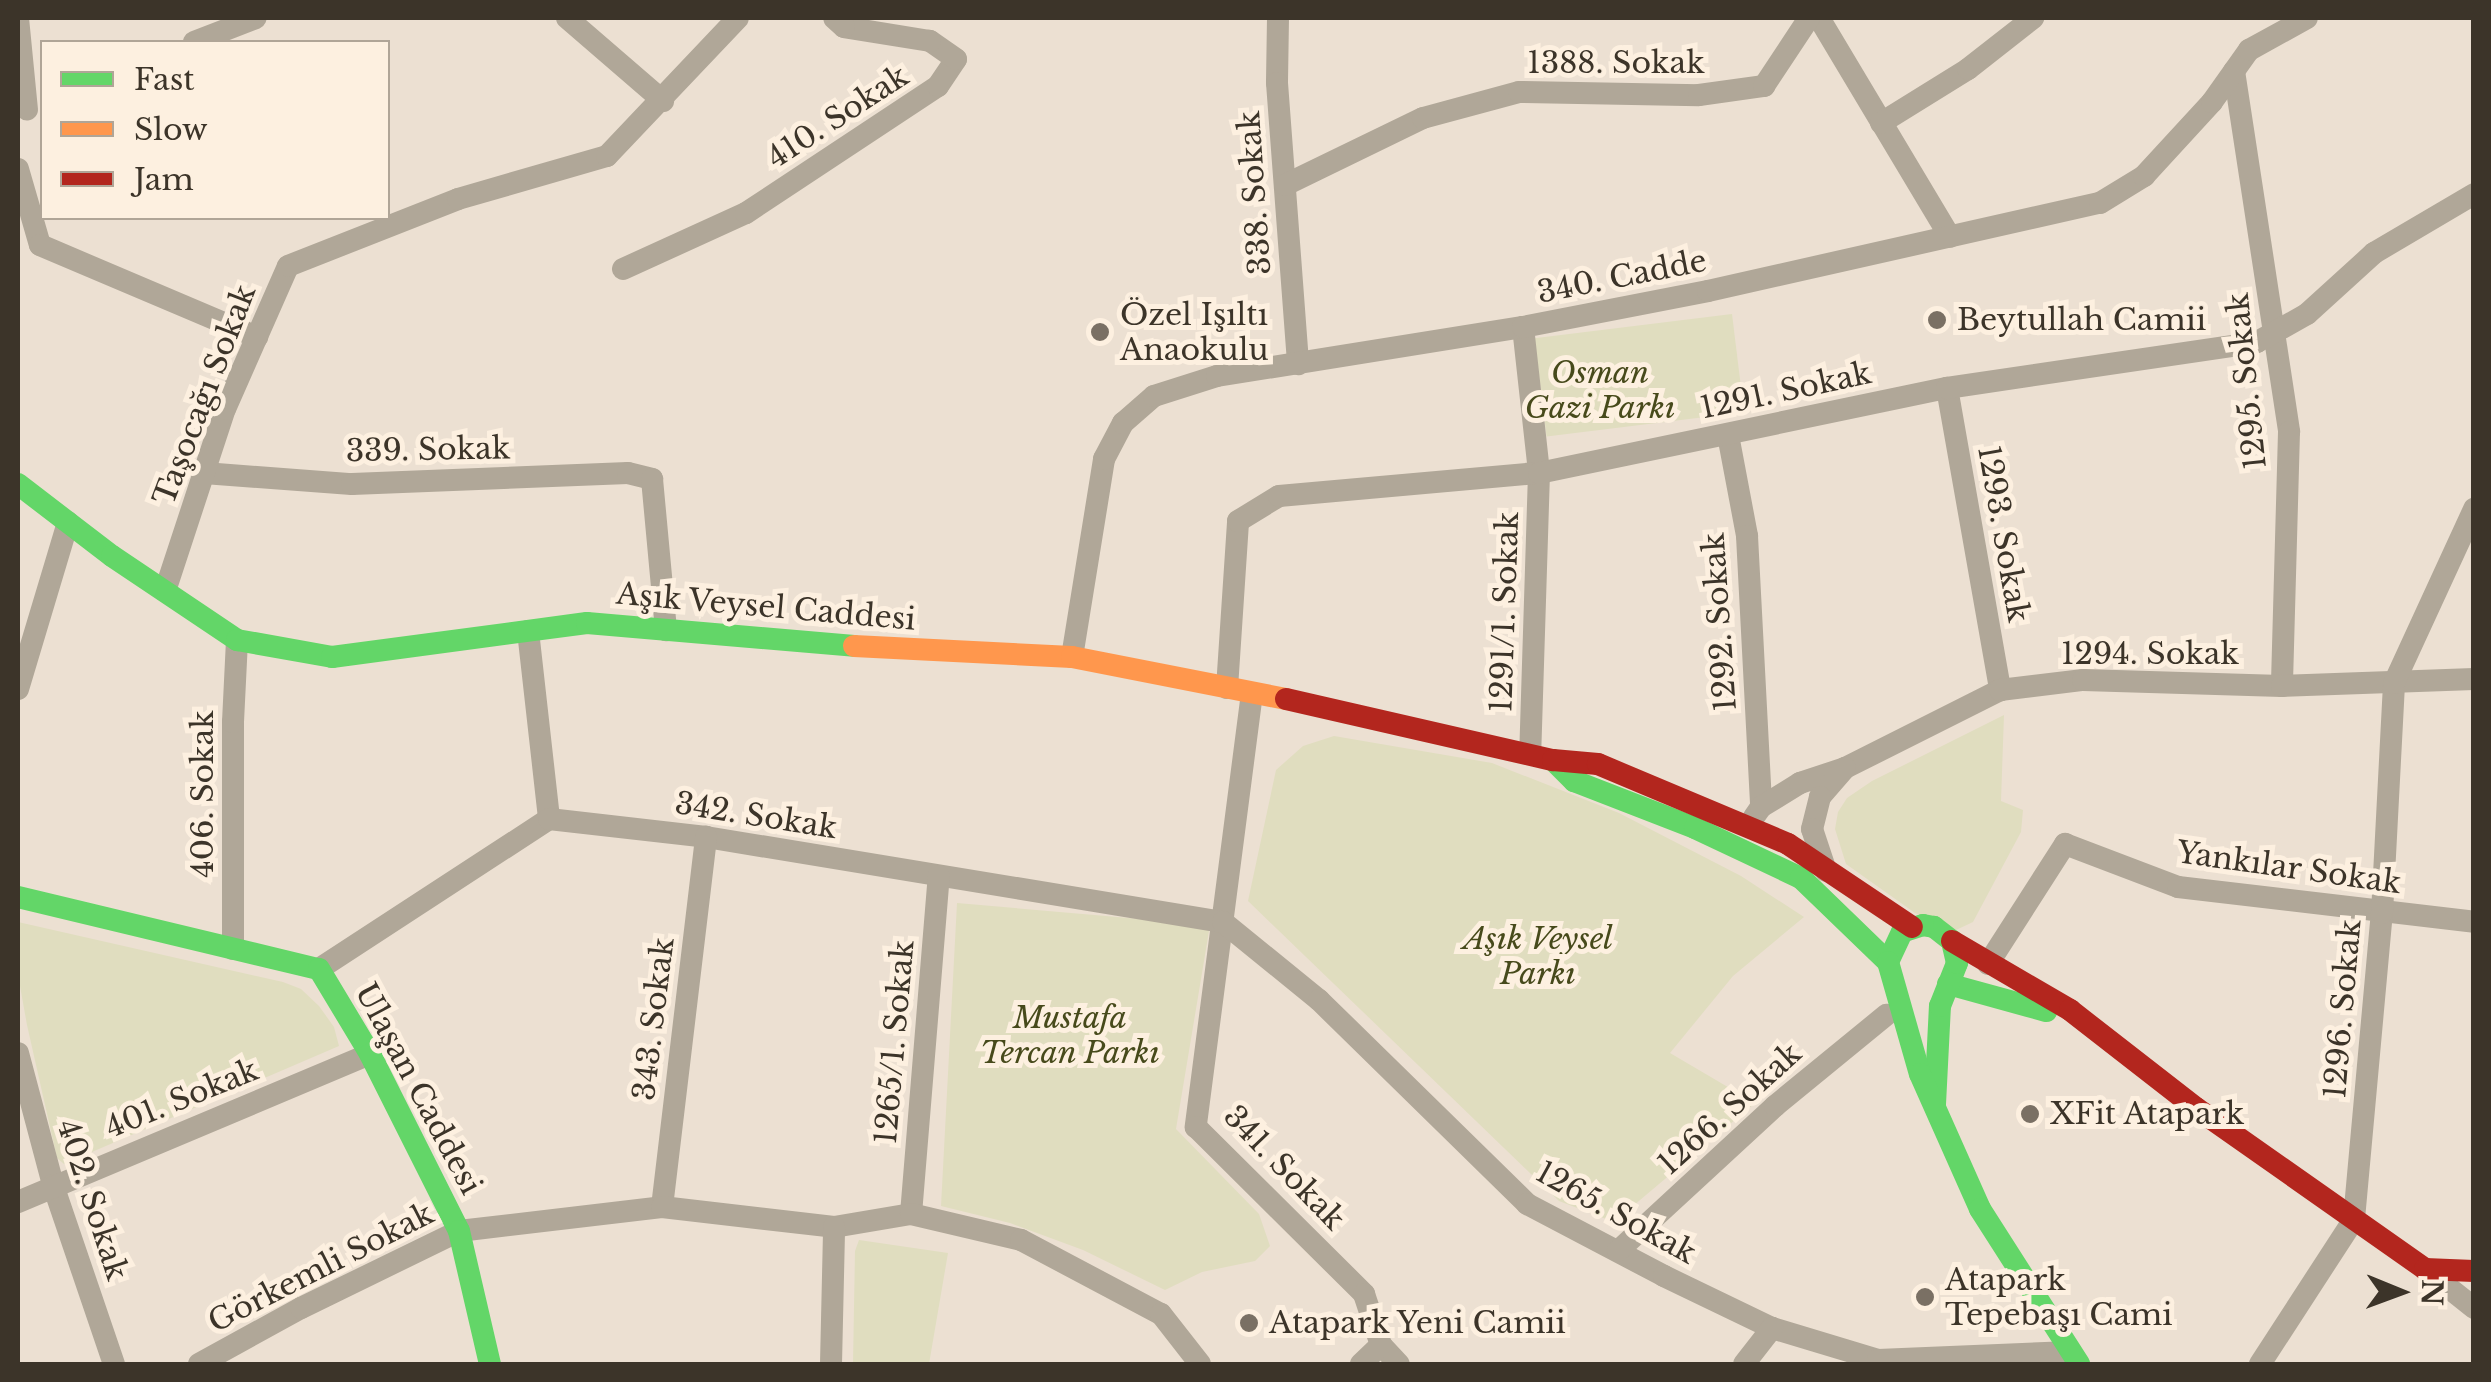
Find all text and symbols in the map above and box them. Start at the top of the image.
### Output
legend [40,40,390,220]
street label: 1388. Sokak [1527,45,1705,81]
street label: 410. Sokak [761,58,915,176]
text: Fast [134,61,195,98]
street label: 338. Sokak [1231,110,1279,276]
text: Slow [134,111,208,148]
text: Jam [134,161,194,198]
street label: 340. Cadde [1534,243,1710,311]
street label: Taşocağı Sokak [146,280,264,510]
street label: 1295. Sokak [2220,291,2274,471]
place label: Özel Işıltı Anaokulu [1120,297,1268,368]
place label: Beytullah Camii [1957,302,2206,338]
marker: Beytullah Camii [1926,309,1948,331]
marker: Özel Işıltı Anaokulu [1089,321,1111,343]
park label: Osman Gazi Parkı [1524,355,1676,426]
street label: 1291. Sokak [1697,355,1875,427]
street label: 339. Sokak [345,431,511,469]
street label: 1293. Sokak [1970,443,2036,625]
street label: 1291/1. Sokak [1484,511,1526,713]
street label: 1292. Sokak [1696,532,1744,712]
street label: Aşık Veysel Caddesi [614,576,918,638]
street label: 1294. Sokak [2061,636,2239,672]
street label: 406. Sokak [185,710,221,878]
street label: 342. Sokak [672,785,840,847]
street label: Yankılar Sokak [2174,834,2404,902]
street label: 1296. Sokak [2317,918,2369,1100]
park label: Aşık Veysel Parkı [1463,921,1613,992]
street label: 343. Sokak [626,936,682,1102]
street label: 1265/1. Sokak [868,939,922,1145]
street label: Ulaşan Caddesi [347,977,489,1201]
park label: Mustafa Tercan Parkı [980,1000,1160,1070]
street label: 1266. Sokak [1651,1036,1809,1182]
street label: 401. Sokak [100,1052,264,1146]
place label: XFit Atapark [2050,1096,2246,1132]
street label: 341. Sokak [1216,1098,1352,1238]
marker: XFit Atapark [2019,1103,2041,1125]
street label: 402. Sokak [49,1115,135,1285]
street label: 1265. Sokak [1530,1154,1702,1272]
street label: Görkemli Sokak [202,1196,440,1340]
north arrow [2351,1242,2451,1342]
place label: Atapark Tepebaşı Cami [1945,1262,2172,1332]
text: N [2414,1279,2449,1306]
marker: Atapark Tepebaşı Cami [1914,1286,1936,1308]
place label: Atapark Yeni Camii [1269,1305,1567,1341]
marker: Atapark Yeni Camii [1238,1312,1260,1334]

